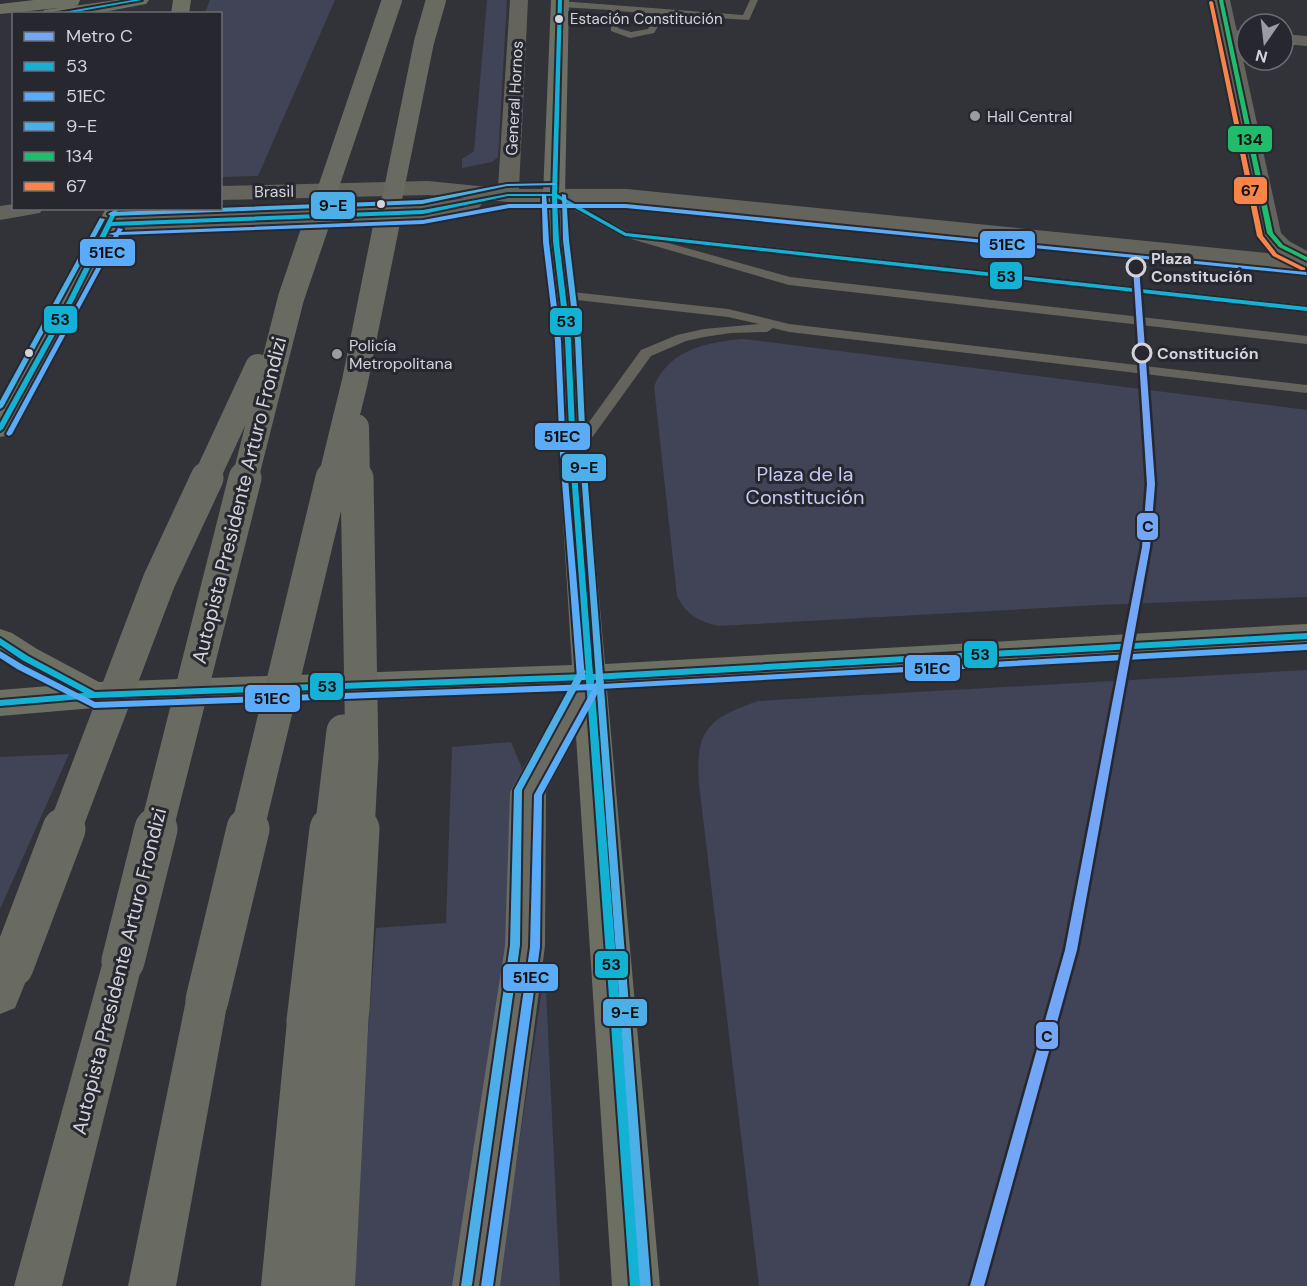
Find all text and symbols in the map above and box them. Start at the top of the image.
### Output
place label: Estación Constitución [570,9,723,29]
legend [12,12,222,210]
north arrow [1235,12,1295,72]
marker: Estación Constitución [553,13,565,25]
text: Metro C [66,24,133,48]
street label: General Hornos [501,40,528,156]
text: N [1253,44,1270,68]
text: 53 [66,54,88,78]
text: 51EC [66,84,106,108]
place label: Hall Central [987,106,1072,127]
marker: Hall Central [968,109,982,123]
text: 9-E [66,114,97,138]
line badge: 134 [1227,125,1273,153]
text: 134 [1237,129,1263,150]
text: 134 [66,144,93,168]
text: 67 [66,174,86,198]
line badge: 67 [1233,176,1268,205]
text: 67 [1241,180,1260,201]
street label: Brasil [254,181,294,202]
line badge: 9-E [310,191,356,220]
text: 9-E [319,195,347,216]
unlabelled marker [375,198,387,210]
line badge: 51EC [979,230,1036,259]
text: 51EC [989,234,1026,255]
line badge: 51EC [79,238,136,267]
text: 51EC [89,242,126,263]
place label: Plaza Constitución [1151,248,1253,287]
marker: Plaza Constitución [1126,257,1146,277]
line badge: 53 [989,261,1023,290]
text: 53 [996,266,1016,287]
line badge: 53 [43,305,78,334]
line badge: 53 [549,307,583,336]
text: 53 [50,309,70,330]
text: 53 [556,311,576,332]
street label: Autopista Presidente Arturo Frondizi [186,334,292,666]
place label: Policía Metropolitana [349,335,452,374]
marker: Constitución [1132,343,1152,363]
place label: Constitución [1157,343,1259,364]
unlabelled marker [23,347,35,359]
marker: Policía Metropolitana [330,347,344,361]
line badge: 51EC [534,422,591,451]
text: 51EC [544,426,581,447]
line badge: 9-E [561,453,607,482]
text: 9-E [570,457,598,478]
park label: Plaza de la Constitución [746,461,864,510]
line badge: C [1136,512,1159,541]
text: C [1142,516,1154,537]
line badge: 53 [963,640,998,669]
text: 53 [970,644,990,665]
line badge: 51EC [904,654,961,682]
text: 51EC [914,658,951,679]
line badge: 53 [309,672,344,701]
text: 53 [317,676,337,697]
line badge: 51EC [244,684,301,713]
text: 51EC [254,688,291,709]
street label: Autopista Presidente Arturo Frondizi [66,805,172,1137]
line badge: 53 [594,950,629,979]
text: 53 [601,954,621,975]
line badge: 51EC [502,963,559,992]
text: 51EC [513,967,550,988]
line badge: 9-E [602,998,648,1027]
text: 9-E [611,1002,639,1023]
line badge: C [1035,1021,1059,1050]
text: C [1041,1026,1053,1047]

